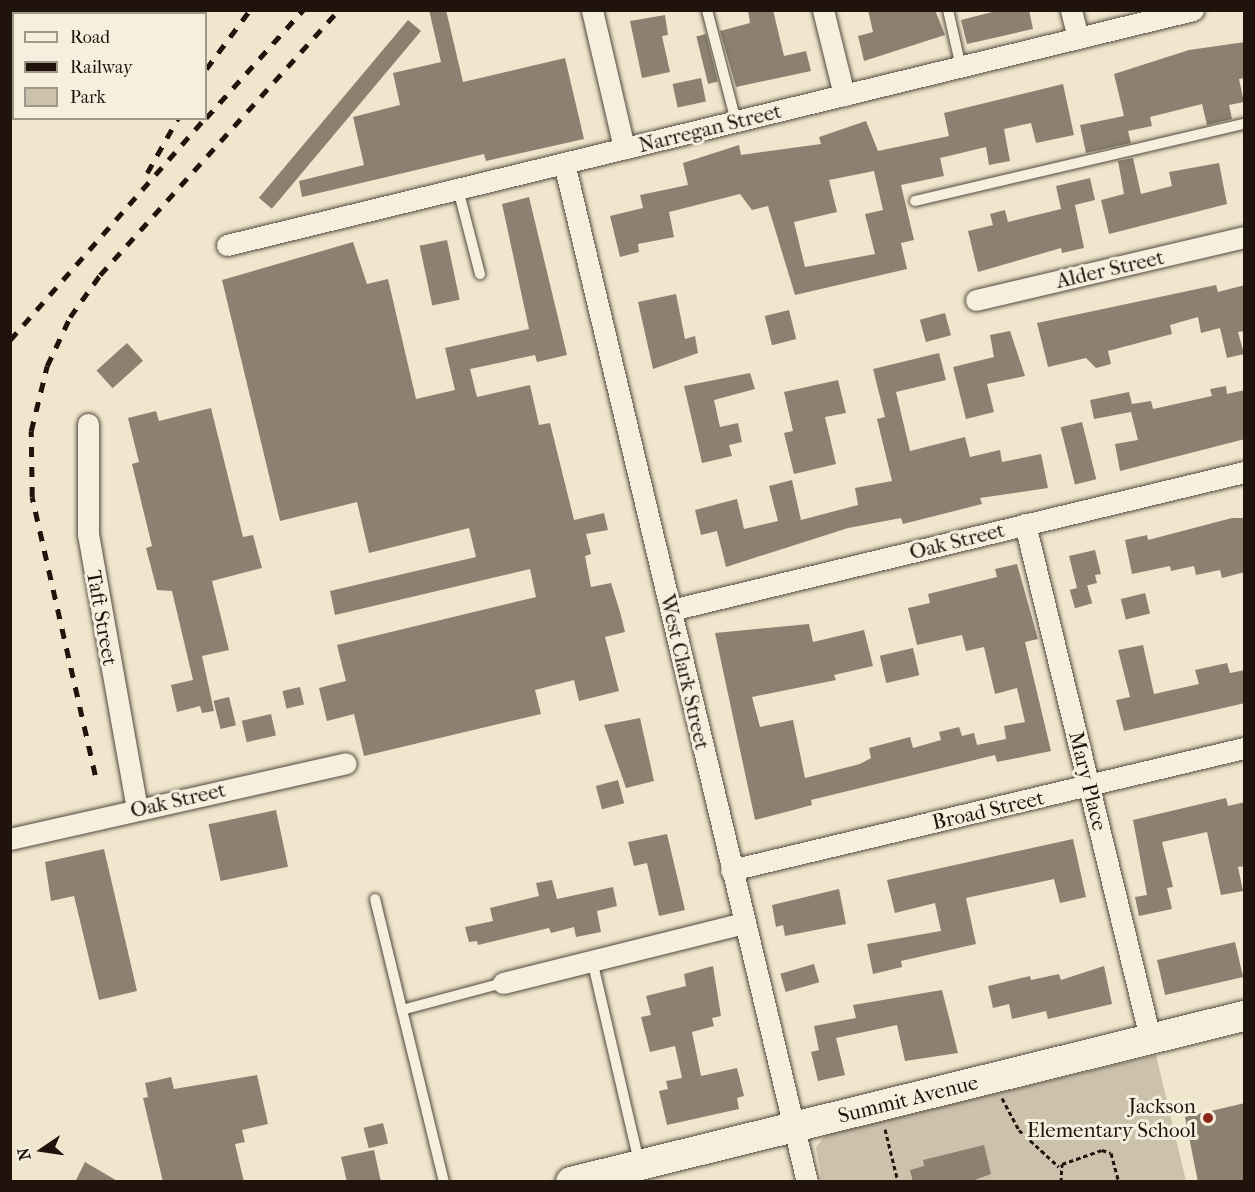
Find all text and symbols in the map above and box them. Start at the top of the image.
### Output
legend [12,12,207,120]
text: Road [70,27,110,48]
text: Railway [70,57,133,78]
text: Park [70,87,106,108]
street label: Narregan Street [636,98,784,158]
street label: Alder Street [1054,244,1166,294]
street label: Oak Street [907,517,1007,565]
street label: Taft Street [81,568,123,668]
street label: West Clark Street [655,592,715,752]
street label: Mary Place [1064,729,1112,833]
street label: Oak Street [128,777,228,823]
street label: Broad Street [930,785,1046,835]
street label: Summit Avenue [835,1069,981,1129]
place label: Jackson Elementary School [1027,1093,1196,1143]
marker: Jackson Elementary School [1201,1111,1215,1125]
north arrow [12,1120,72,1180]
text: N [13,1146,35,1162]

